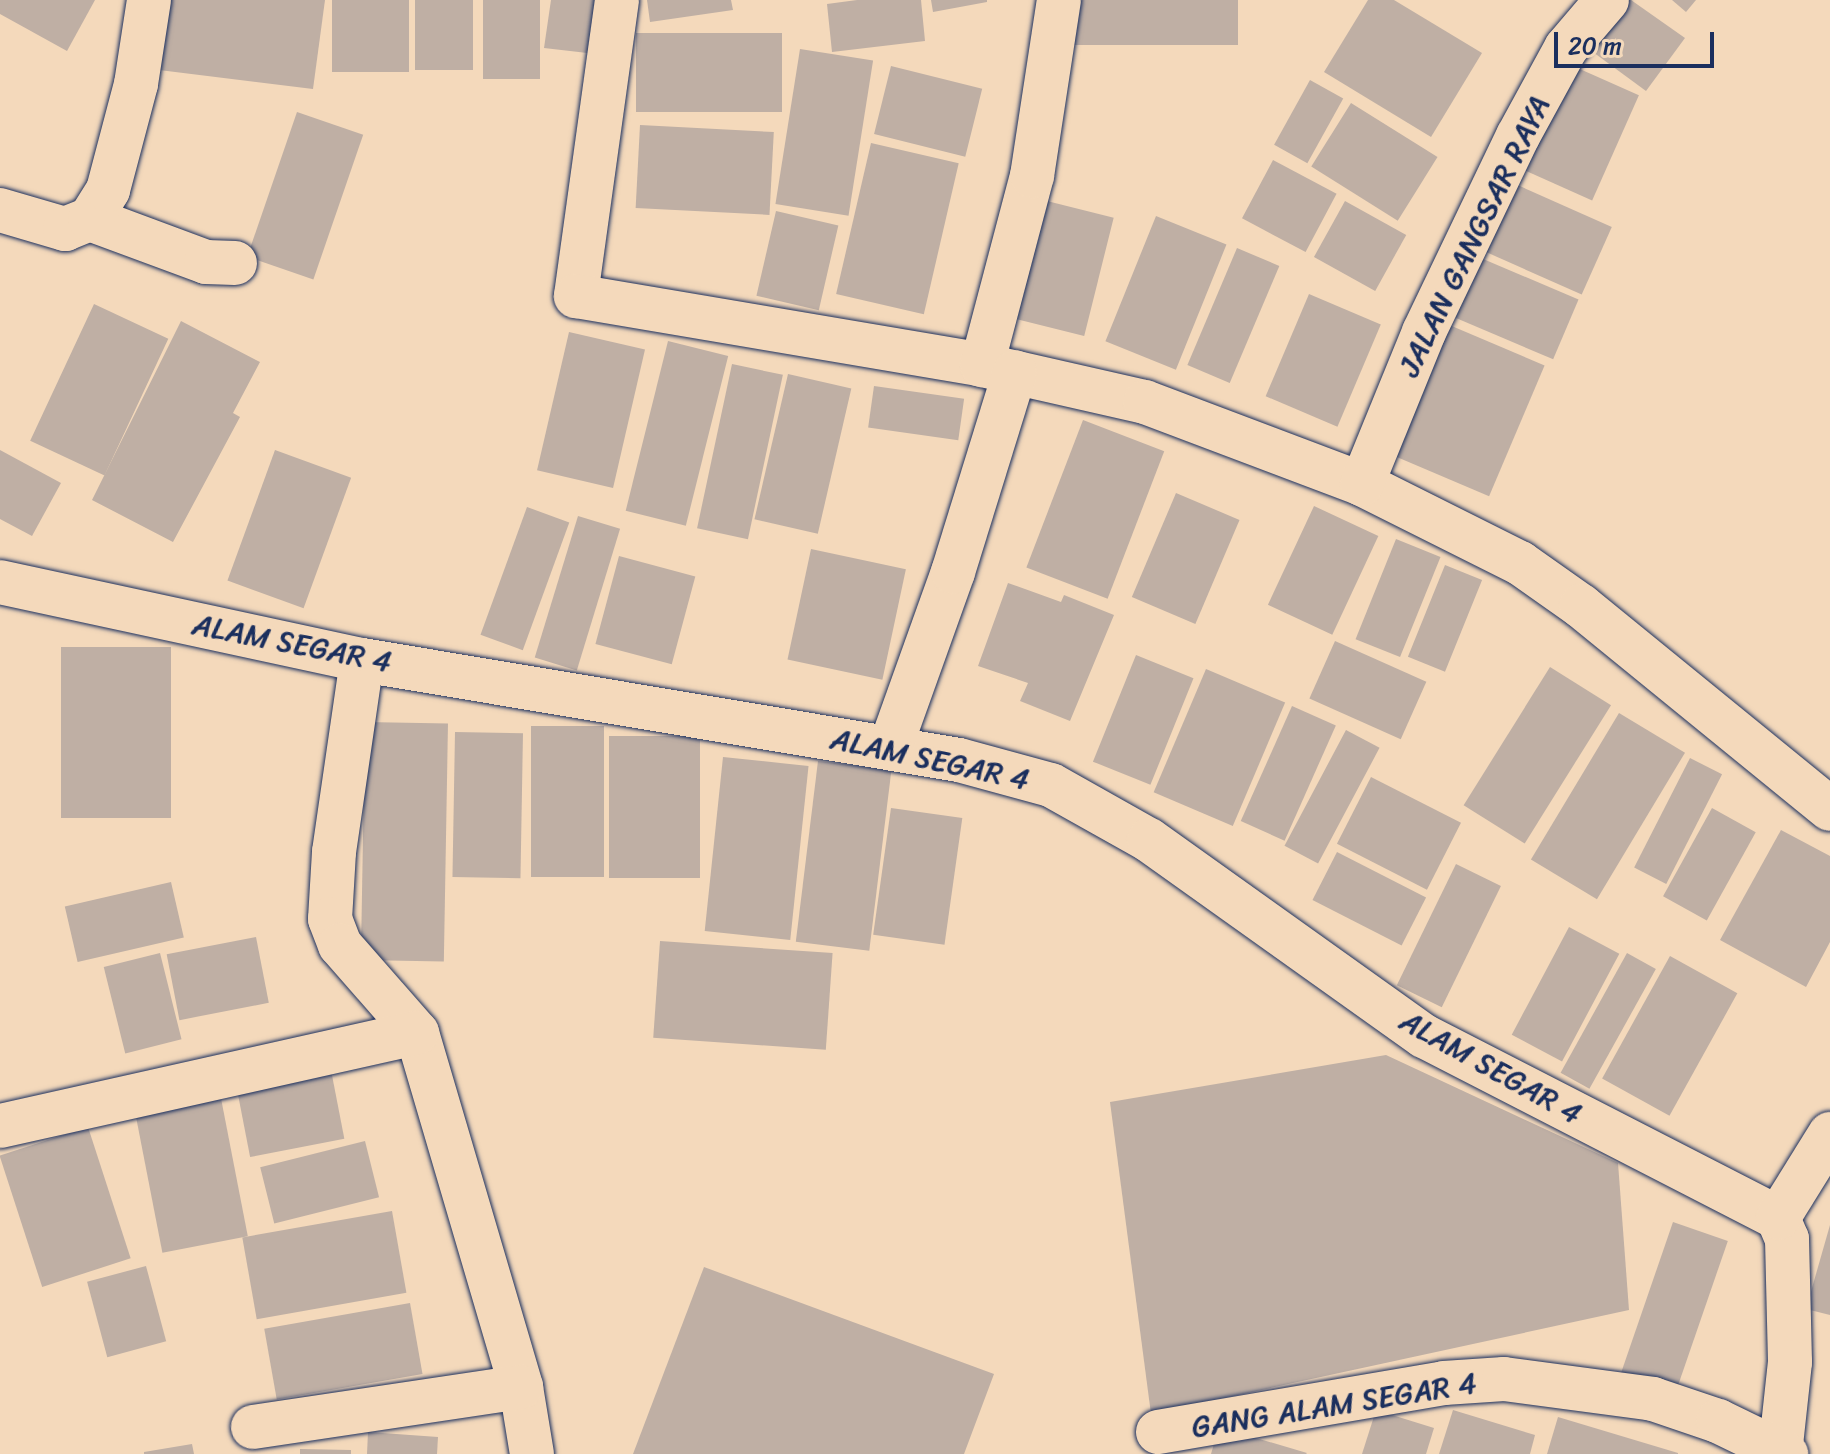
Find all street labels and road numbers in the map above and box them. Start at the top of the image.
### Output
street label: JALAN GANGSAR RAYA [1390,90,1558,382]
street label: ALAM SEGAR 4 [188,606,396,680]
street label: ALAM SEGAR 4 [826,720,1034,798]
street label: ALAM SEGAR 4 [1393,1002,1589,1132]
street label: GANG ALAM SEGAR 4 [1188,1364,1480,1446]

